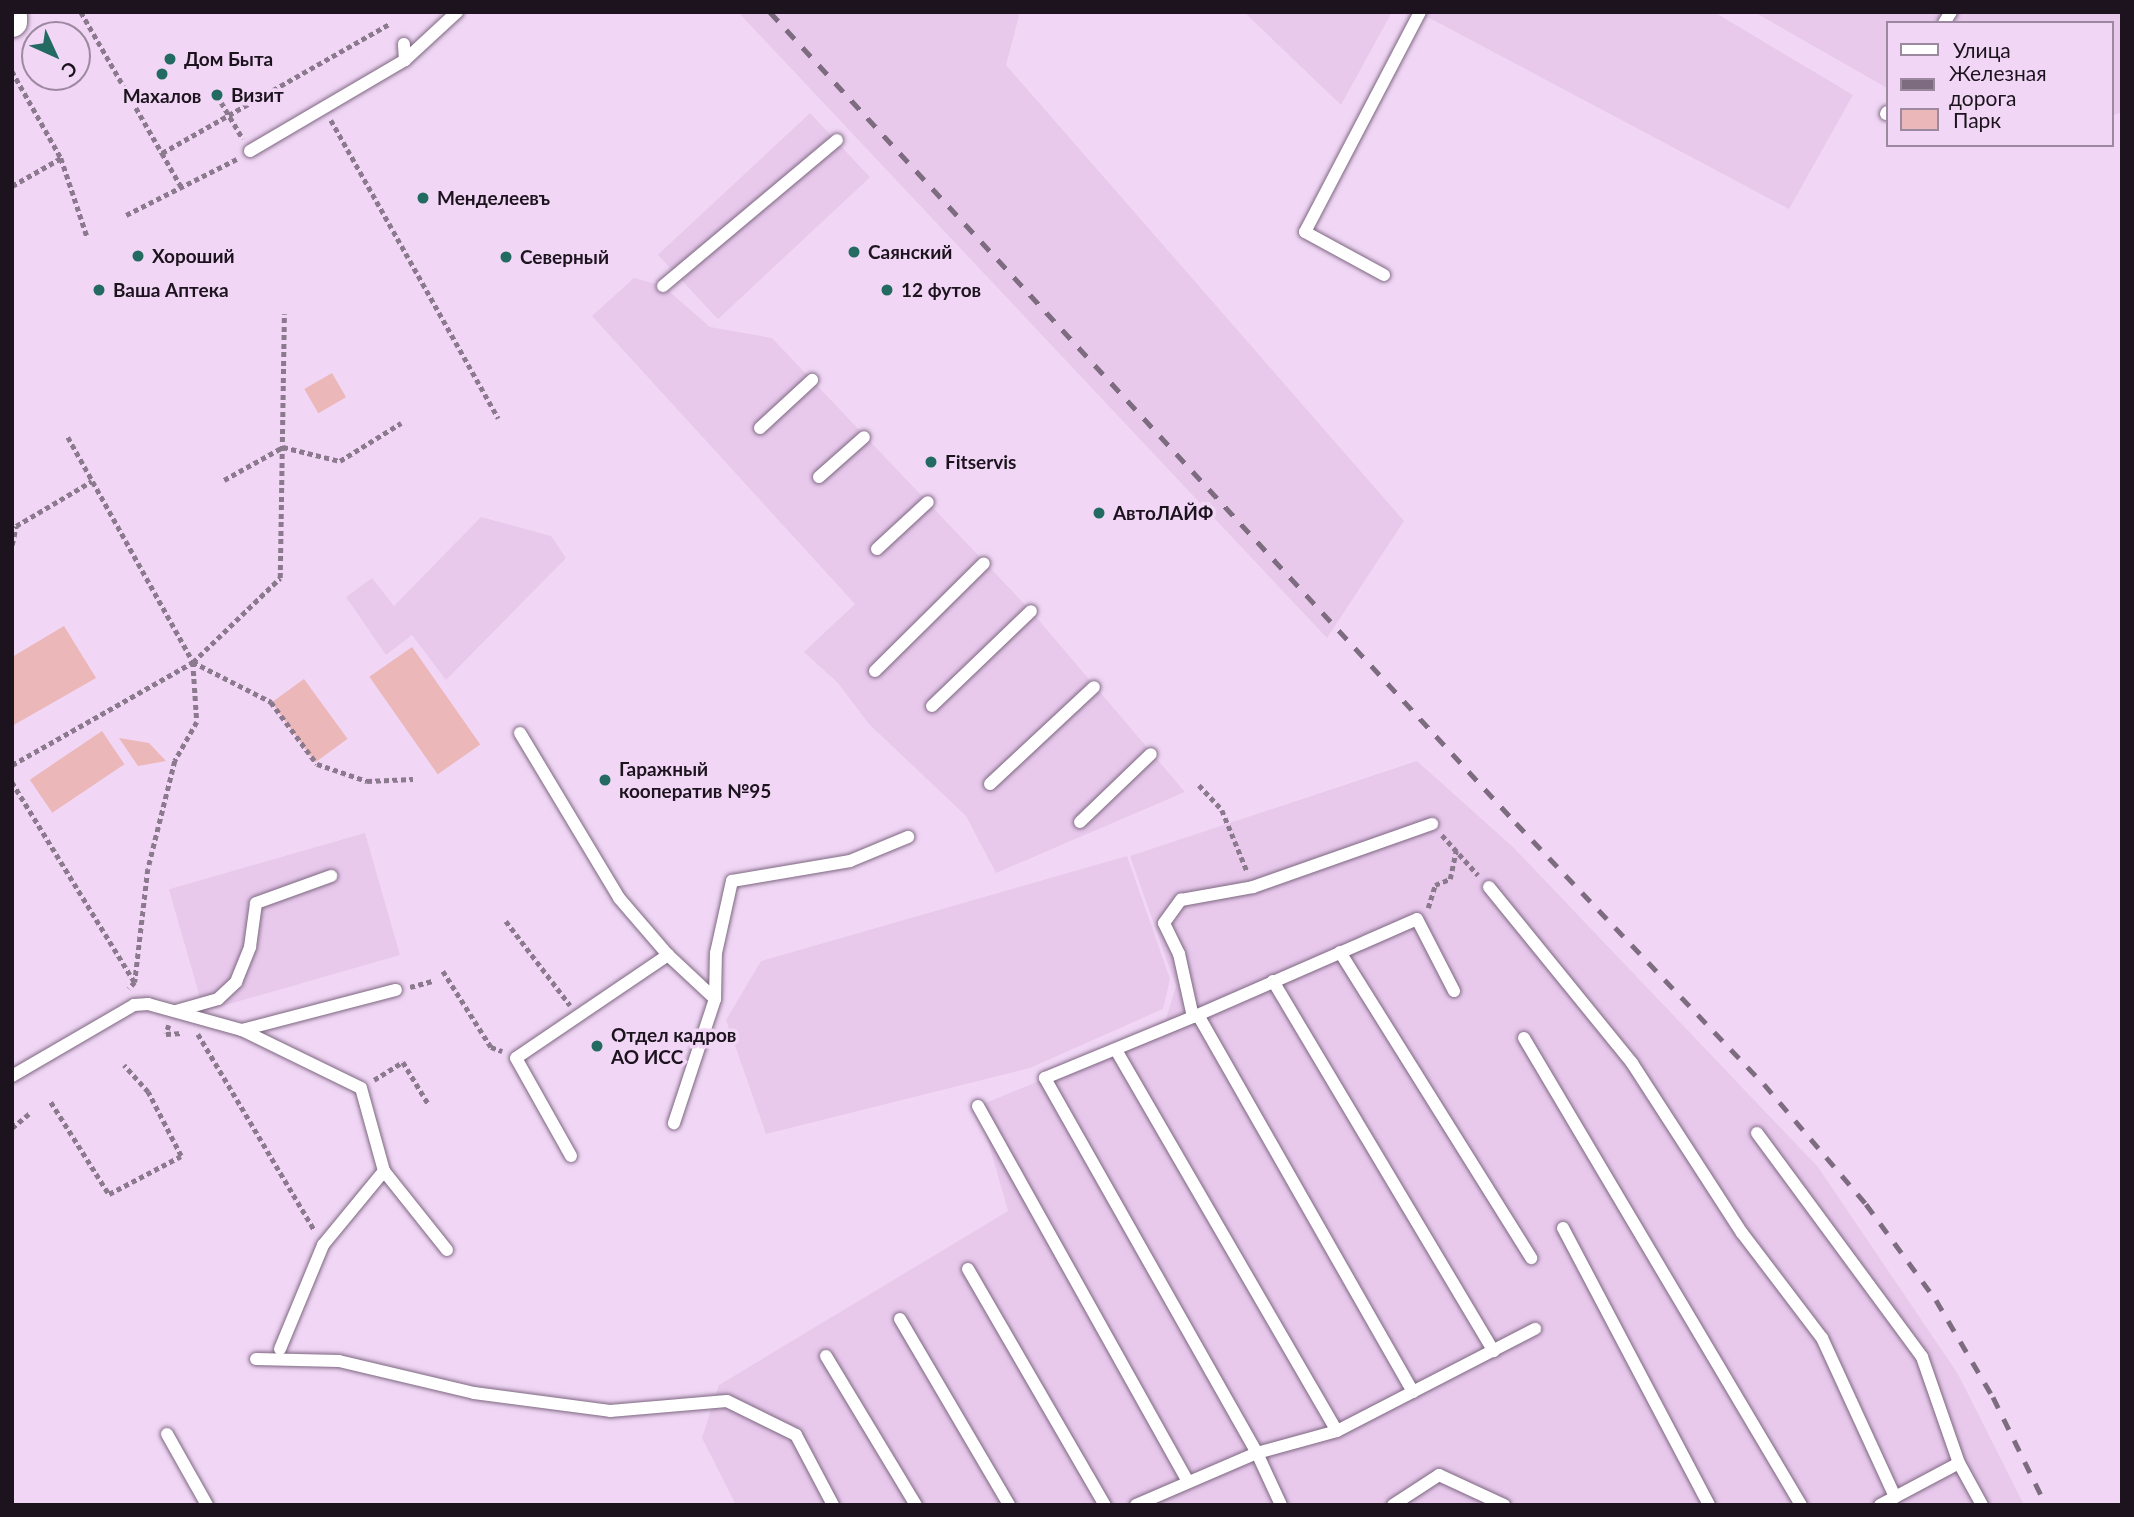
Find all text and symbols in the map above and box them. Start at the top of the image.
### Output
north arrow [21,21,91,91]
legend [1885,21,2113,147]
text: Улица [1953,37,2011,62]
place label: Дом Быта [184,48,273,70]
marker: Дом Быта [162,51,178,67]
text: С [57,57,82,82]
text: Железная дорога [1949,60,2047,110]
marker: Махалов [154,66,170,82]
place label: Визит [231,84,284,106]
place label: Махалов [123,85,201,107]
marker: Визит [209,87,225,103]
text: Парк [1953,107,2001,132]
place label: Менделеевъ [437,187,550,209]
marker: Менделеевъ [415,190,431,206]
place label: Саянский [868,241,952,263]
marker: Саянский [846,244,862,260]
place label: Хороший [152,245,235,267]
place label: Северный [520,246,609,268]
marker: Хороший [130,248,146,264]
marker: Северный [498,249,514,265]
place label: Ваша Аптека [113,279,229,301]
place label: 12 футов [901,279,981,301]
marker: Ваша Аптека [91,282,107,298]
marker: 12 футов [879,282,895,298]
place label: Fitservis [945,451,1016,473]
marker: Fitservis [923,454,939,470]
place label: АвтоЛАЙФ [1113,502,1213,524]
marker: АвтоЛАЙФ [1091,505,1107,521]
place label: Гаражный кооператив №95 [619,758,771,802]
marker: Гаражный кооператив №95 [597,772,613,788]
place label: Отдел кадров АО ИСС [611,1024,736,1068]
marker: Отдел кадров АО ИСС [589,1038,605,1054]

